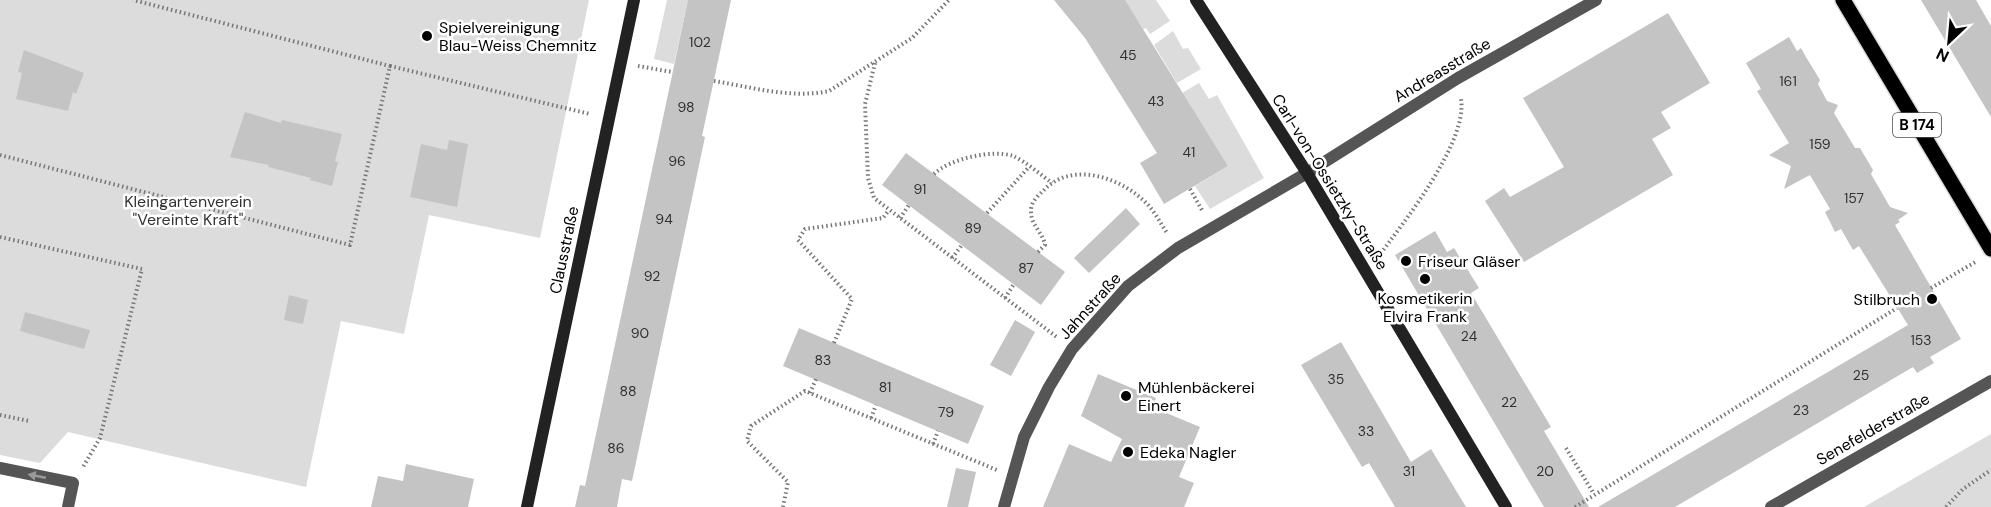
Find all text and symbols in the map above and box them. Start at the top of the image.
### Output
north arrow [1919,12,1979,72]
place label: Spielvereinigung Blau-Weiss Chemnitz [439,17,597,56]
marker: Spielvereinigung Blau-Weiss Chemnitz [420,29,434,43]
house number: 102 [689,33,711,51]
street label: Andreasstraße [1390,33,1494,107]
text: N [1933,43,1952,67]
house number: 45 [1119,46,1137,64]
house number: 161 [1779,72,1797,90]
street label: Carl-von-Ossietzky-Straße [1267,90,1393,274]
house number: 43 [1148,92,1164,110]
house number: 98 [677,98,695,116]
road number: B 174 [1893,113,1941,137]
house number: 159 [1809,135,1831,153]
house number: 41 [1183,143,1195,161]
house number: 96 [668,152,686,170]
house number: 91 [914,180,926,198]
house number: 157 [1844,189,1864,207]
park label: Kleingartenverein "Vereinte Kraft" [124,191,252,230]
street label: Clausstraße [544,204,584,296]
house number: 94 [655,210,673,228]
house number: 89 [965,219,982,237]
place label: Friseur Gläser [1418,251,1520,272]
marker: Friseur Gläser [1399,254,1413,268]
house number: 87 [1018,259,1034,277]
house number: 92 [644,267,660,285]
street label: Jahnstraße [1054,268,1126,344]
marker: Kosmetikerin Elvira Frank [1418,272,1432,286]
place label: Kosmetikerin Elvira Frank [1377,288,1473,327]
place label: Stilbruch [1854,289,1920,310]
marker: Stilbruch [1925,292,1939,306]
house number: 90 [631,324,649,342]
house number: 24 [1461,327,1478,345]
house number: 153 [1910,331,1932,349]
house number: 83 [815,351,831,369]
house number: 25 [1853,366,1869,384]
house number: 35 [1328,370,1344,388]
place label: Mühlenbäckerei Einert [1138,377,1255,416]
house number: 81 [879,378,891,396]
house number: 88 [619,382,637,400]
street label: Senefelderstraße [1813,388,1933,470]
marker: Mühlenbäckerei Einert [1119,389,1133,403]
house number: 22 [1501,393,1517,411]
house number: 23 [1793,401,1809,419]
house number: 79 [938,403,954,421]
house number: 33 [1358,422,1374,440]
house number: 86 [607,439,625,457]
place label: Edeka Nagler [1140,442,1236,463]
marker: Edeka Nagler [1121,445,1135,459]
house number: 31 [1403,462,1415,480]
house number: 20 [1536,462,1554,480]
one-way arrow [27,470,46,480]

